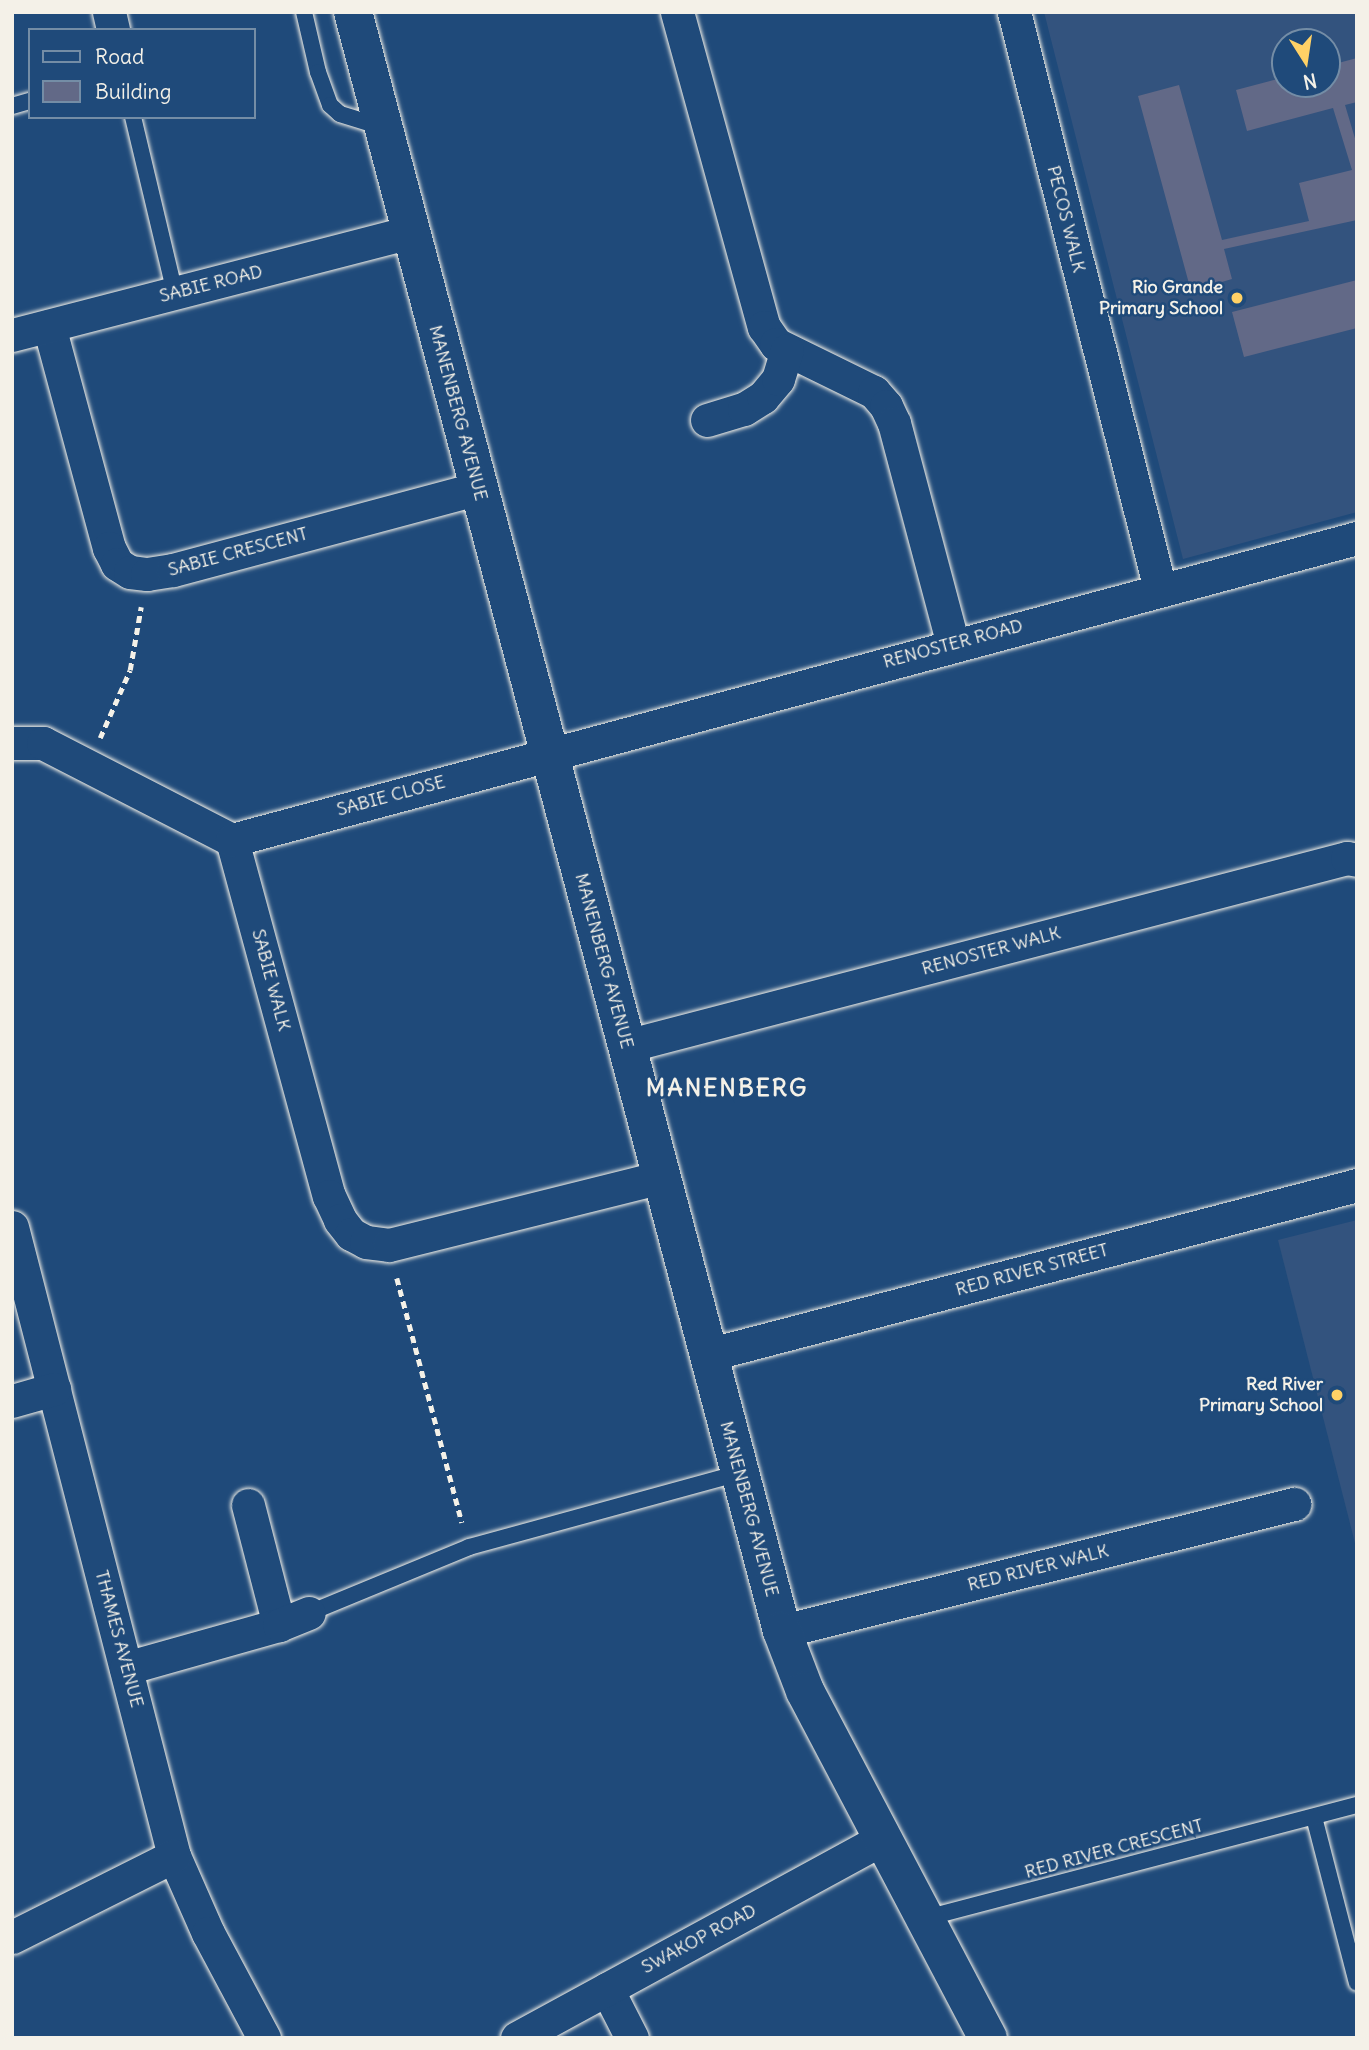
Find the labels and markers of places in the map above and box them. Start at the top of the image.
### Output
place label: Rio Grande Primary School [1099,277,1223,320]
marker: Rio Grande Primary School [1229,290,1245,306]
place label: Red River Primary School [1199,1374,1323,1416]
marker: Red River Primary School [1329,1387,1345,1403]

